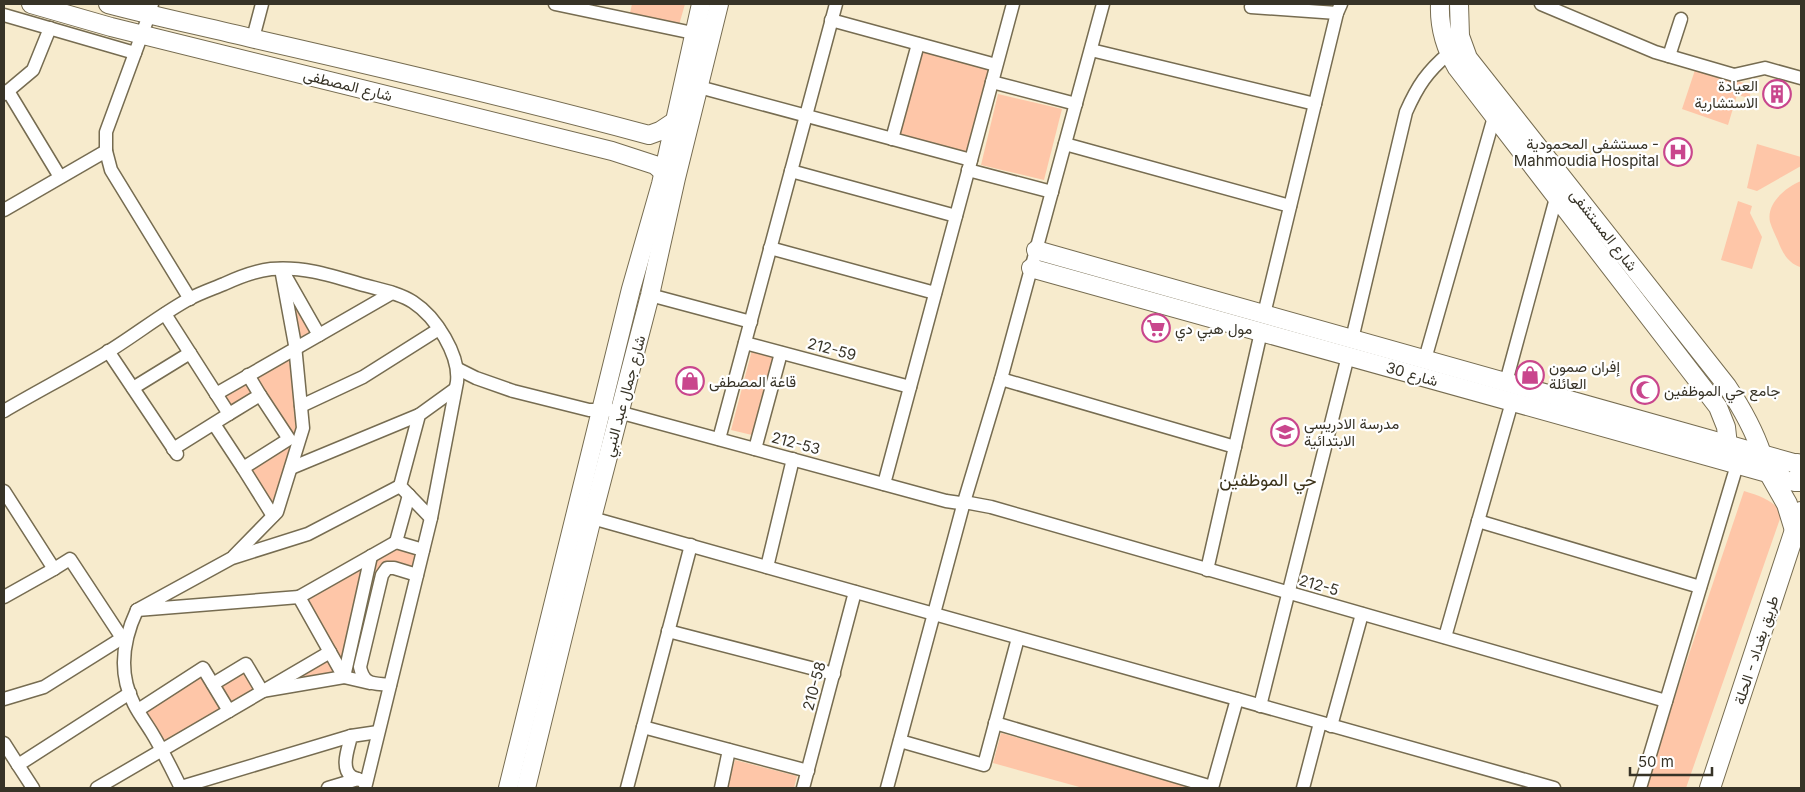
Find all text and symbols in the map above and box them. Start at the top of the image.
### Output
street label: شارع المصطفى [301,65,395,107]
place label: العيادة الاستشارية [1695,76,1758,112]
building icon: العيادة الاستشارية [1762,79,1792,109]
place label: مستشفى المحمودية - Mahmoudia Hospital [1514,134,1659,170]
hospital icon: مستشفى المحمودية - Mahmoudia Hospital [1663,137,1693,167]
street label: شارع المستشفى [1565,185,1642,276]
supermarket icon: مول هبي دي [1141,313,1171,343]
place label: مول هبي دي [1175,319,1252,342]
street label: شارع جمال عبد النبي [599,333,653,460]
street label: 212-59 [806,333,858,365]
place label: إفران صمون العائلة [1549,357,1620,393]
street label: شارع 30 [1383,358,1440,392]
shop icon: إفران صمون العائلة [1515,360,1545,390]
shop icon: قاعة المصطفى [675,366,705,396]
place label: قاعة المصطفى [709,372,796,392]
mosque icon: جامع حي الموظفين [1630,375,1660,405]
place label: جامع حي الموظفين [1664,381,1780,404]
place label: مدرسة الادريسي الابتدائية [1304,414,1399,450]
school or university icon: مدرسة الادريسي الابتدائية [1270,417,1300,447]
street label: 212-53 [770,427,822,459]
district label: حي الموظفين [1219,469,1317,495]
street label: 212-5 [1297,570,1341,600]
street label: طريق بغداد - الحلة [1729,593,1784,707]
street label: 210-58 [798,659,830,713]
scale bar [1630,744,1712,776]
text: 50 m [1638,752,1674,771]

